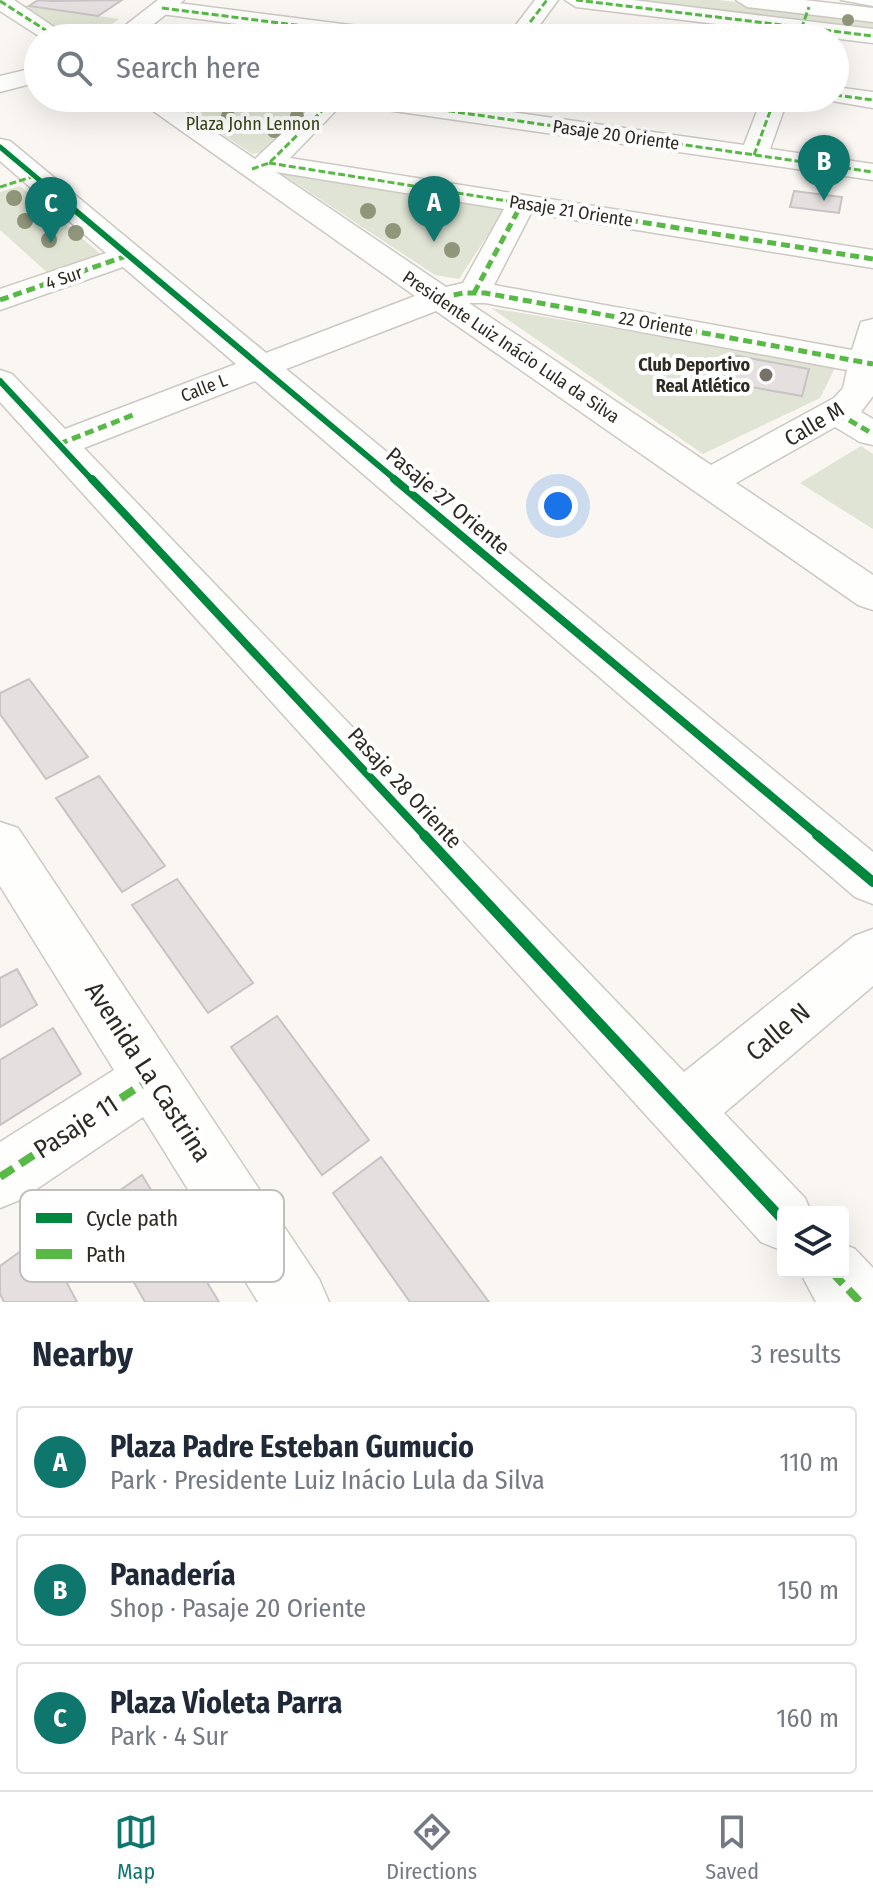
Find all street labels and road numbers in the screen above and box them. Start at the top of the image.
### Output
street label: Pasaje 20 Oriente [551,115,681,155]
street label: Pasaje 21 Oriente [508,190,634,232]
street label: 4 Sur [43,261,86,295]
street label: Presidente Luiz Inácio Lula da Silva [398,266,624,428]
street label: 22 Oriente [617,307,695,341]
street label: Calle L [178,369,230,407]
street label: Calle M [779,396,849,452]
street label: Pasaje 27 Oriente [381,441,515,561]
street label: Pasaje 28 Oriente [342,722,468,854]
street label: Avenida La Castrina [78,976,218,1168]
street label: Calle N [740,996,816,1068]
street label: Pasaje 11 [28,1089,124,1165]

